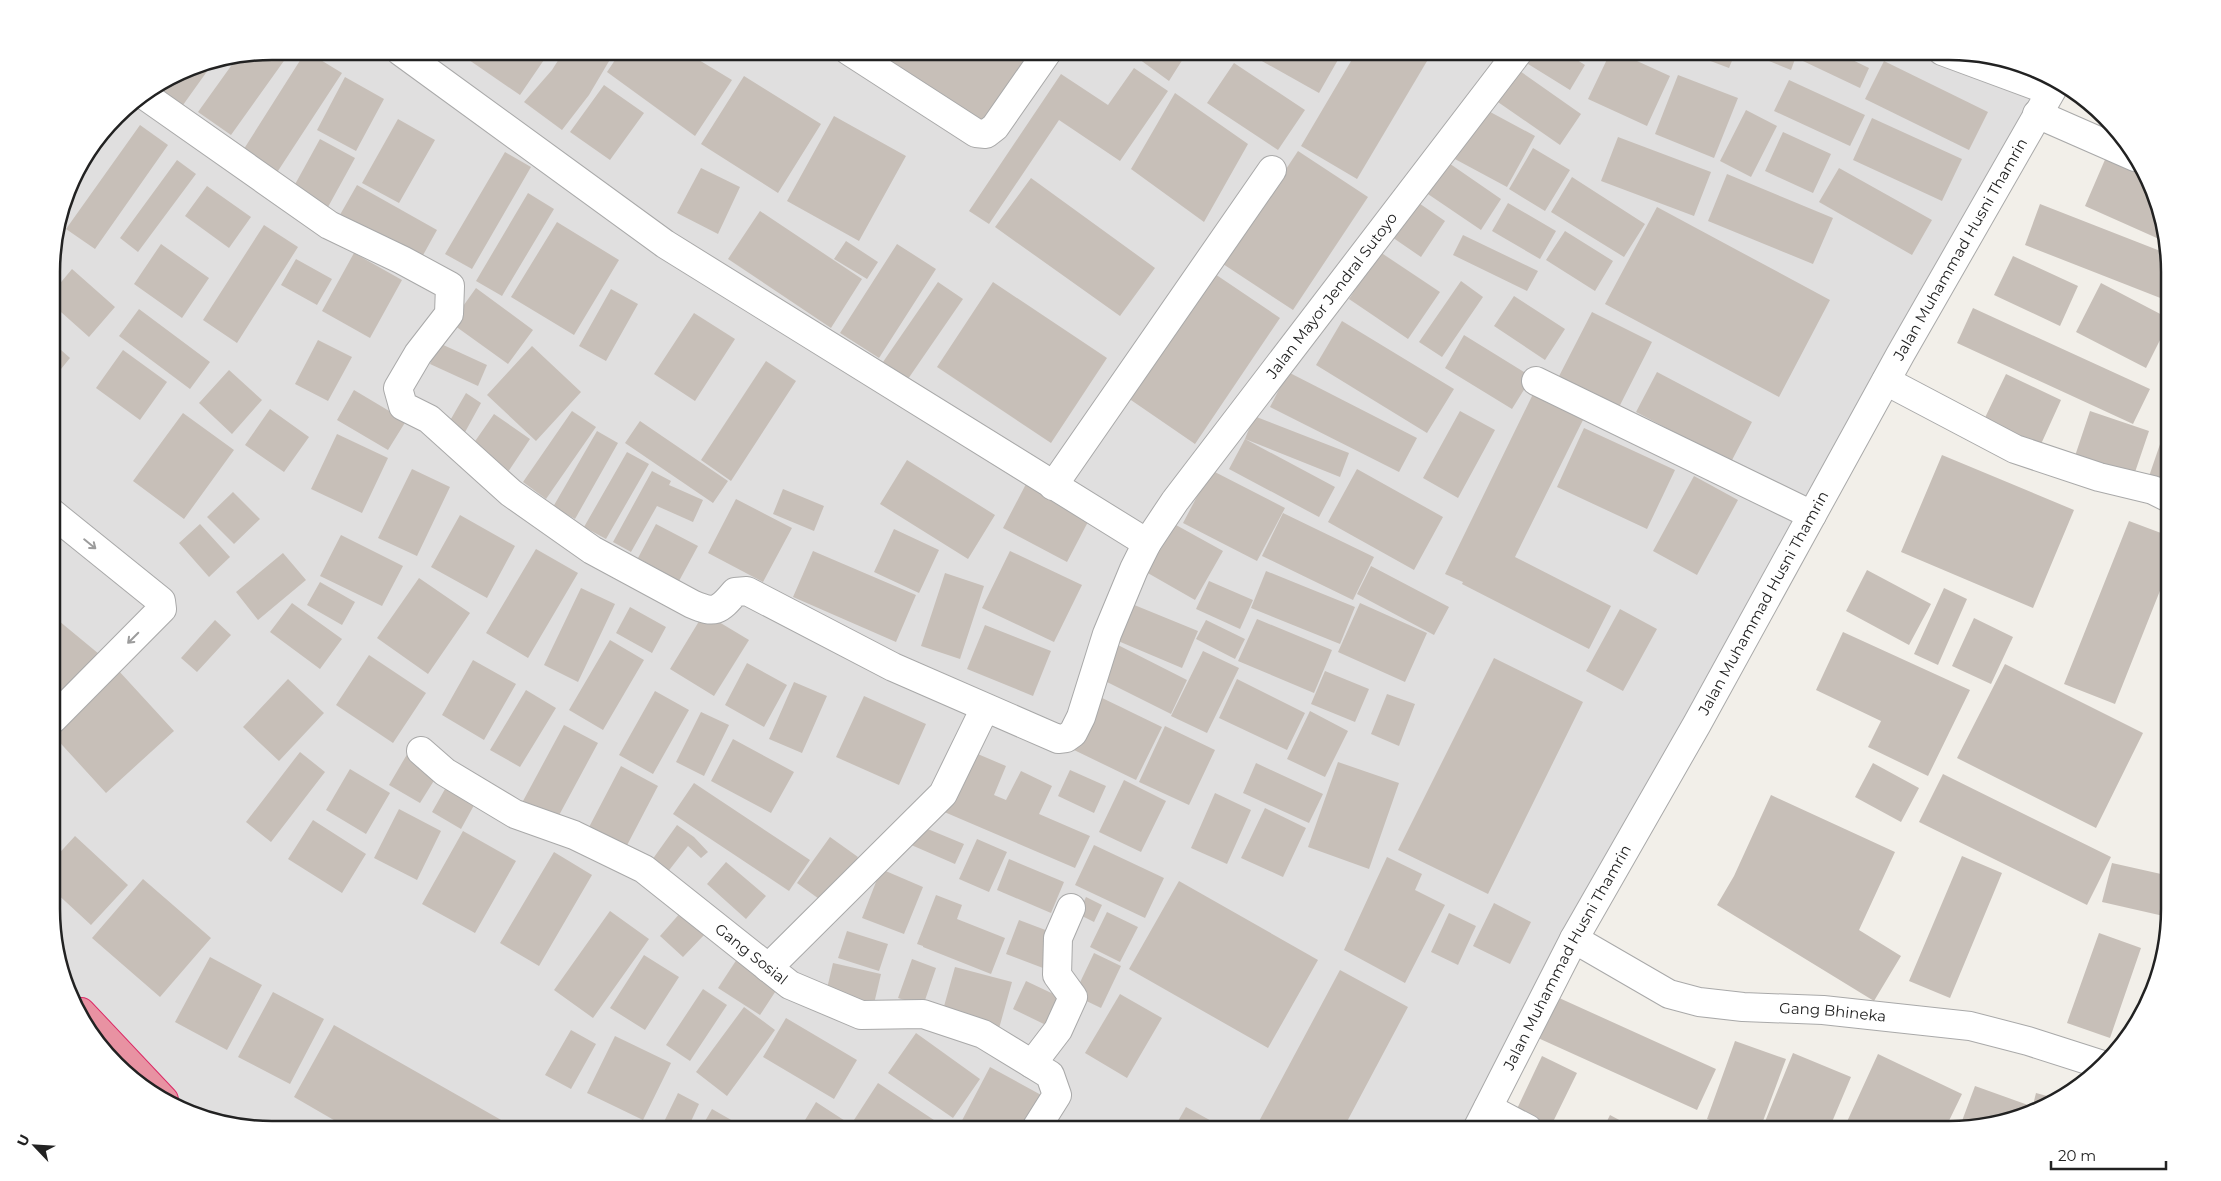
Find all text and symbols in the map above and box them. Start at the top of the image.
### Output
street label: Jalan Muhammad Husni Thamrin [1889,135,2031,364]
street label: Jalan Mayor Jendral Sutoyo [1261,208,1401,383]
street label: Jalan Muhammad Husni Thamrin [1693,487,1832,719]
one-way arrow [83,538,96,549]
one-way arrow [128,631,140,643]
street label: Jalan Muhammad Husni Thamrin [1498,841,1635,1074]
street label: Gang Sosial [711,919,792,989]
street label: Gang Bhineka [1779,998,1887,1026]
north arrow [10,1121,60,1171]
text: U [13,1132,34,1149]
scale bar [2051,1138,2166,1170]
text: 20 m [2058,1146,2096,1165]

